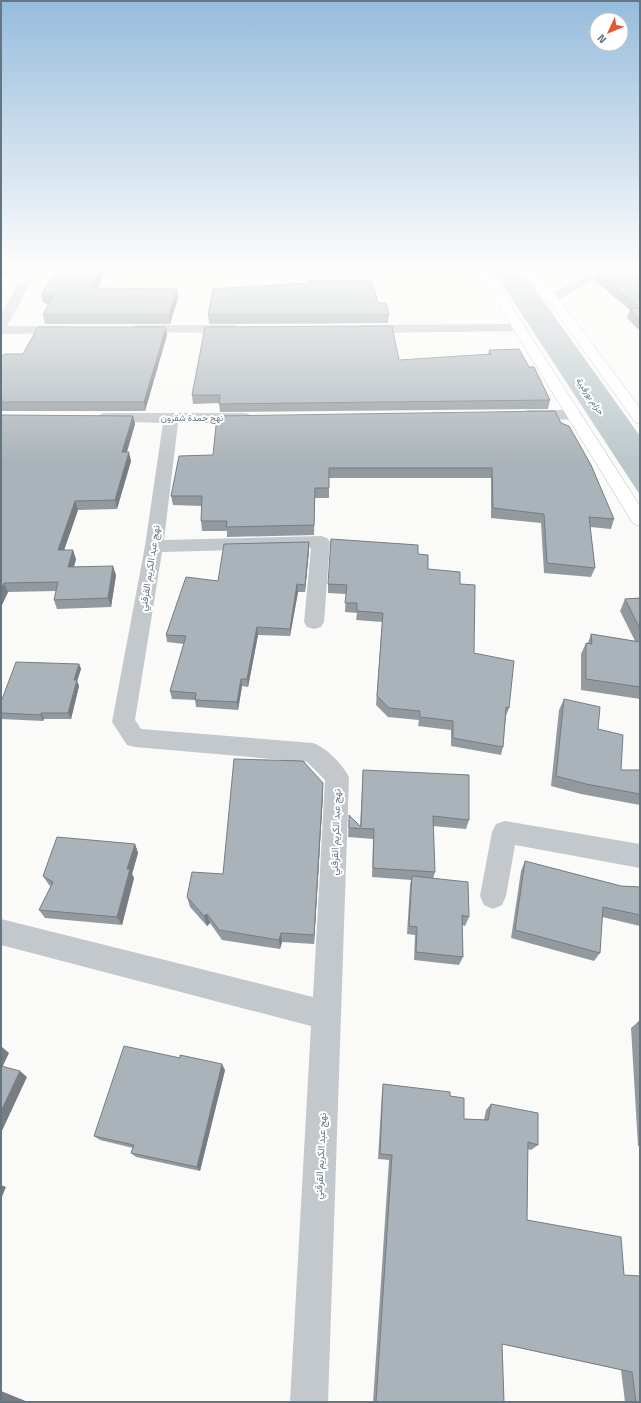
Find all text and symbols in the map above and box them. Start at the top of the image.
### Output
north arrow [589,12,629,52]
text: N [593,31,610,47]
water label: حزام بورقيبة [573,374,608,418]
street label: نهج حمدة شقرون [161,411,224,424]
street label: نهج عبد الكريم القرقني [135,524,165,612]
street label: نهج عبد الكريم القرقني [326,788,346,876]
street label: نهج عبد الكريم القرقني [311,1112,331,1200]

